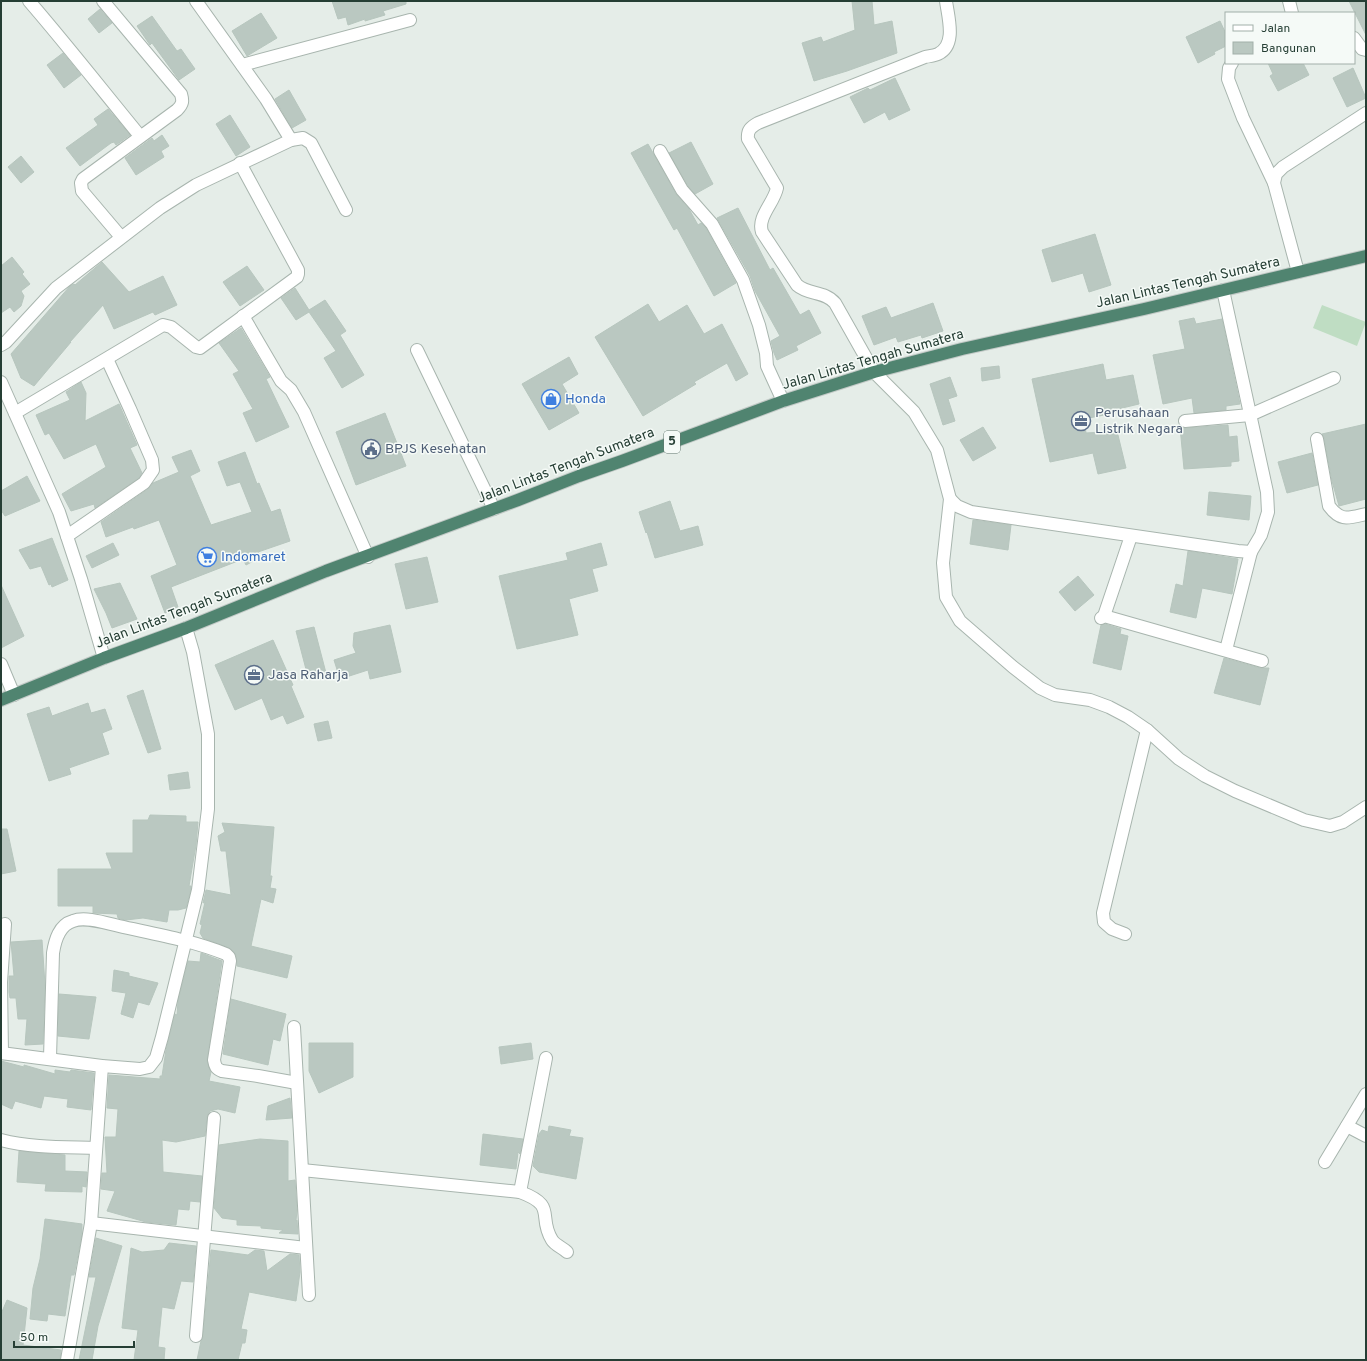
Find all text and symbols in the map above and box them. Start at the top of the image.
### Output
legend [1225,12,1355,64]
text: Jalan [1261,21,1290,37]
text: Bangunan [1261,41,1316,57]
street label: Jalan Lintas Tengah Sumatera [1094,254,1282,312]
street label: Jalan Lintas Tengah Sumatera [780,326,966,394]
shop icon: Honda [540,388,562,410]
place label: Honda [565,391,606,408]
place label: Perusahaan Listrik Negara [1095,405,1183,438]
office icon: Perusahaan Listrik Negara [1070,410,1092,432]
street label: Jalan Lintas Tengah Sumatera [475,424,657,508]
road number: 5 [664,431,680,453]
public building icon: BPJS Kesehatan [360,438,382,460]
place label: BPJS Kesehatan [385,441,486,458]
supermarket icon: Indomaret [196,546,218,568]
place label: Indomaret [221,549,286,566]
street label: Jalan Lintas Tengah Sumatera [93,569,275,653]
office icon: Jasa Raharja [243,664,265,686]
place label: Jasa Raharja [268,667,348,684]
scale bar [14,1323,134,1349]
text: 50 m [20,1330,48,1346]

